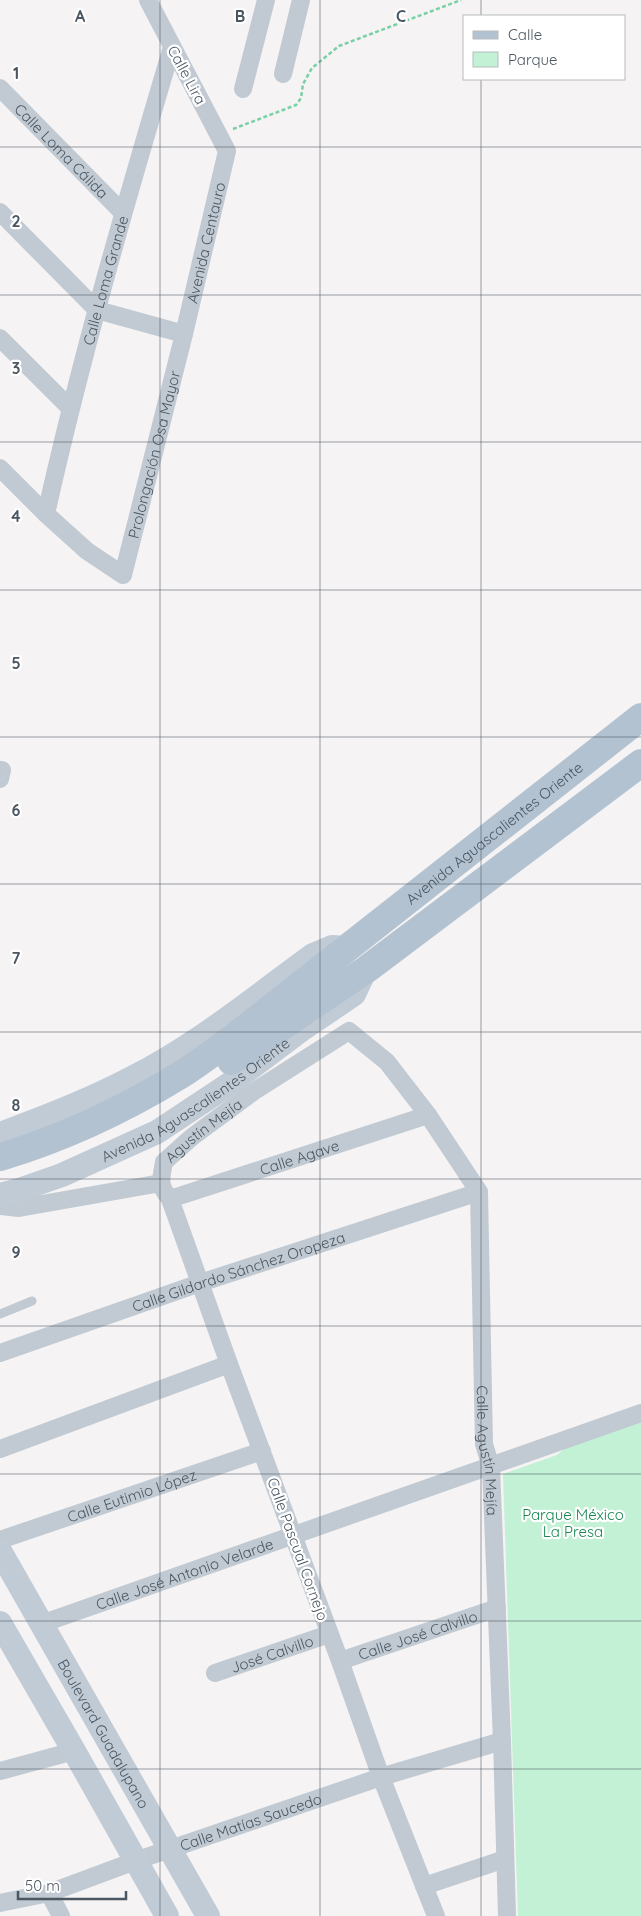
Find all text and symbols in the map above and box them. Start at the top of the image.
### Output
text: A [75,6,86,26]
text: B [235,6,245,26]
text: C [396,6,406,26]
legend [463,15,626,80]
text: Calle [508,25,542,44]
street label: Calle Lira [164,42,210,108]
text: Parque [508,50,558,69]
text: 1 [13,63,19,83]
street label: Calle Loma Cálida [11,99,113,202]
street label: Avenida Centauro [182,180,229,305]
text: 2 [11,211,21,231]
street label: Calle Loma Grande [78,213,132,347]
text: 3 [12,358,20,378]
street label: Prolongación Osa Mayor [123,368,184,540]
text: 4 [11,506,21,526]
text: 5 [11,653,21,673]
street label: Avenida Aguascalientes Oriente [402,757,586,908]
text: 6 [12,800,21,820]
text: 7 [12,948,21,968]
street label: Avenida Aguascalientes Oriente [98,1033,293,1166]
street label: Agustín Mejía [161,1094,246,1166]
text: 8 [12,1095,21,1115]
street label: Calle Agave [257,1135,342,1179]
street label: Calle Gildardo Sánchez Oropeza [129,1227,347,1316]
text: 9 [11,1242,21,1262]
street label: Calle Agustín Mejía [473,1385,502,1516]
street label: Calle Eutimio López [64,1465,199,1526]
street label: Calle Pascual Cornejo [263,1475,333,1623]
park label: Parque México La Presa [522,1505,624,1541]
street label: Calle José Antonio Velarde [93,1534,276,1614]
street label: Calle José Calvillo [356,1606,480,1664]
street label: José Calvillo [228,1631,316,1677]
street label: Boulevard Guadalupano [54,1655,154,1812]
street label: Calle Matías Saucedo [177,1788,324,1855]
scale bar [18,1868,125,1900]
text: 50 m [25,1876,60,1895]

